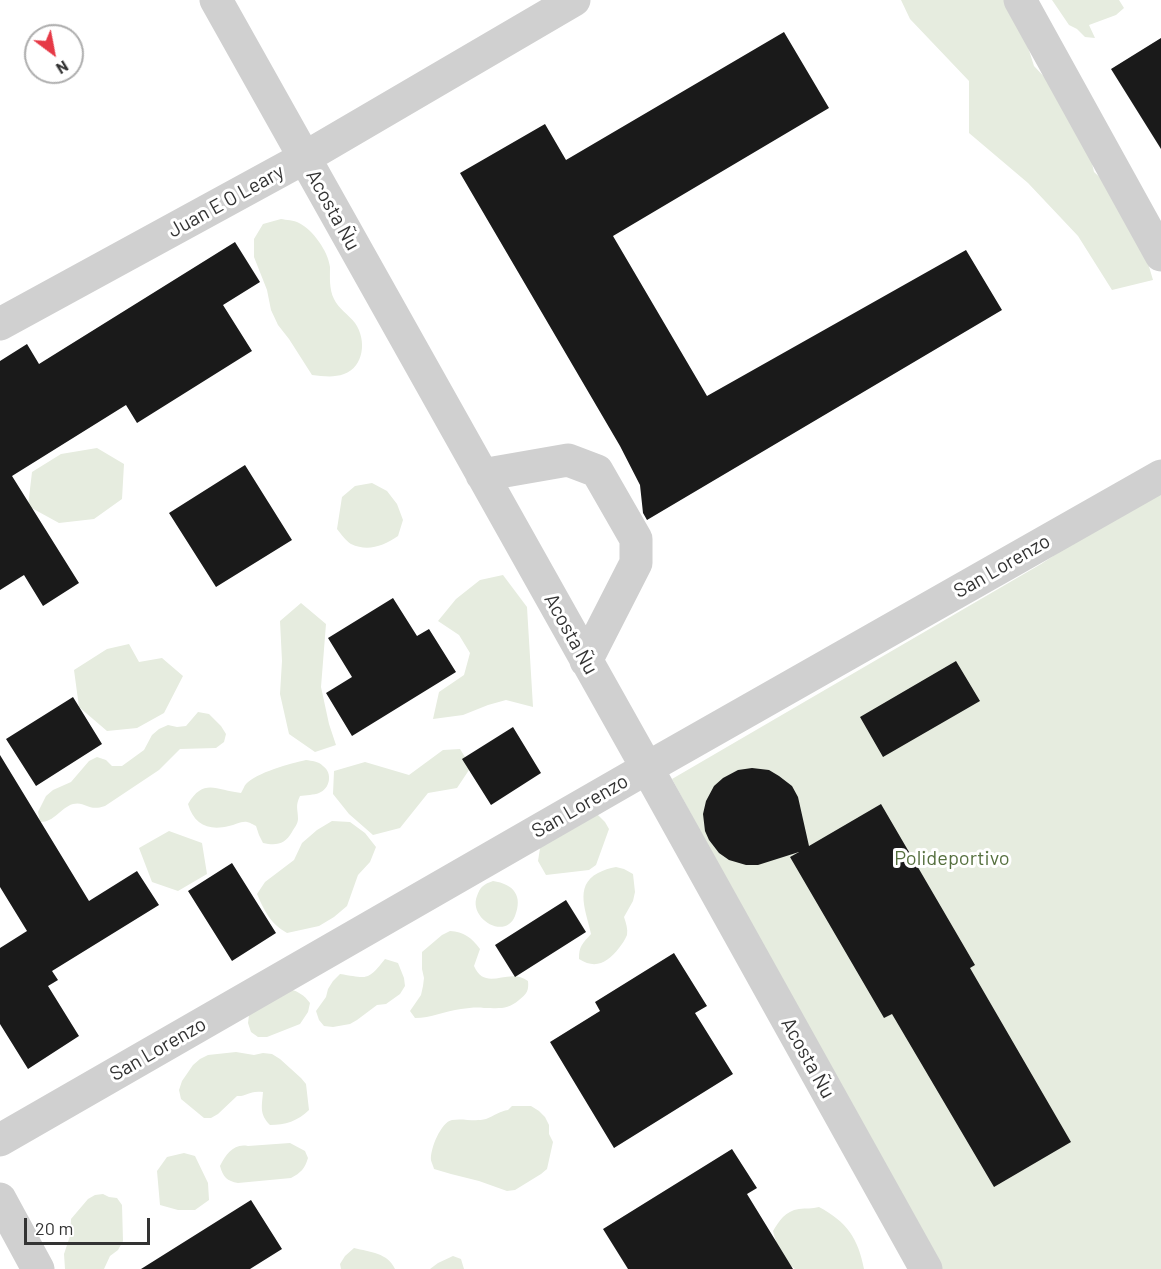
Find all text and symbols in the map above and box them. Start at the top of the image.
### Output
north arrow [24,24,84,84]
text: N [53,57,72,79]
street label: Juan E O Leary [164,159,288,243]
street label: Acosta Ñu [301,165,365,255]
street label: San Lorenzo [950,529,1054,603]
street label: Acosta Ñu [539,589,603,679]
street label: San Lorenzo [528,769,632,843]
park label: Polideportivo [894,846,1010,870]
street label: San Lorenzo [106,1012,210,1086]
street label: Acosta Ñu [776,1013,840,1103]
scale bar [27,1206,153,1244]
text: 20 m [35,1217,73,1239]

